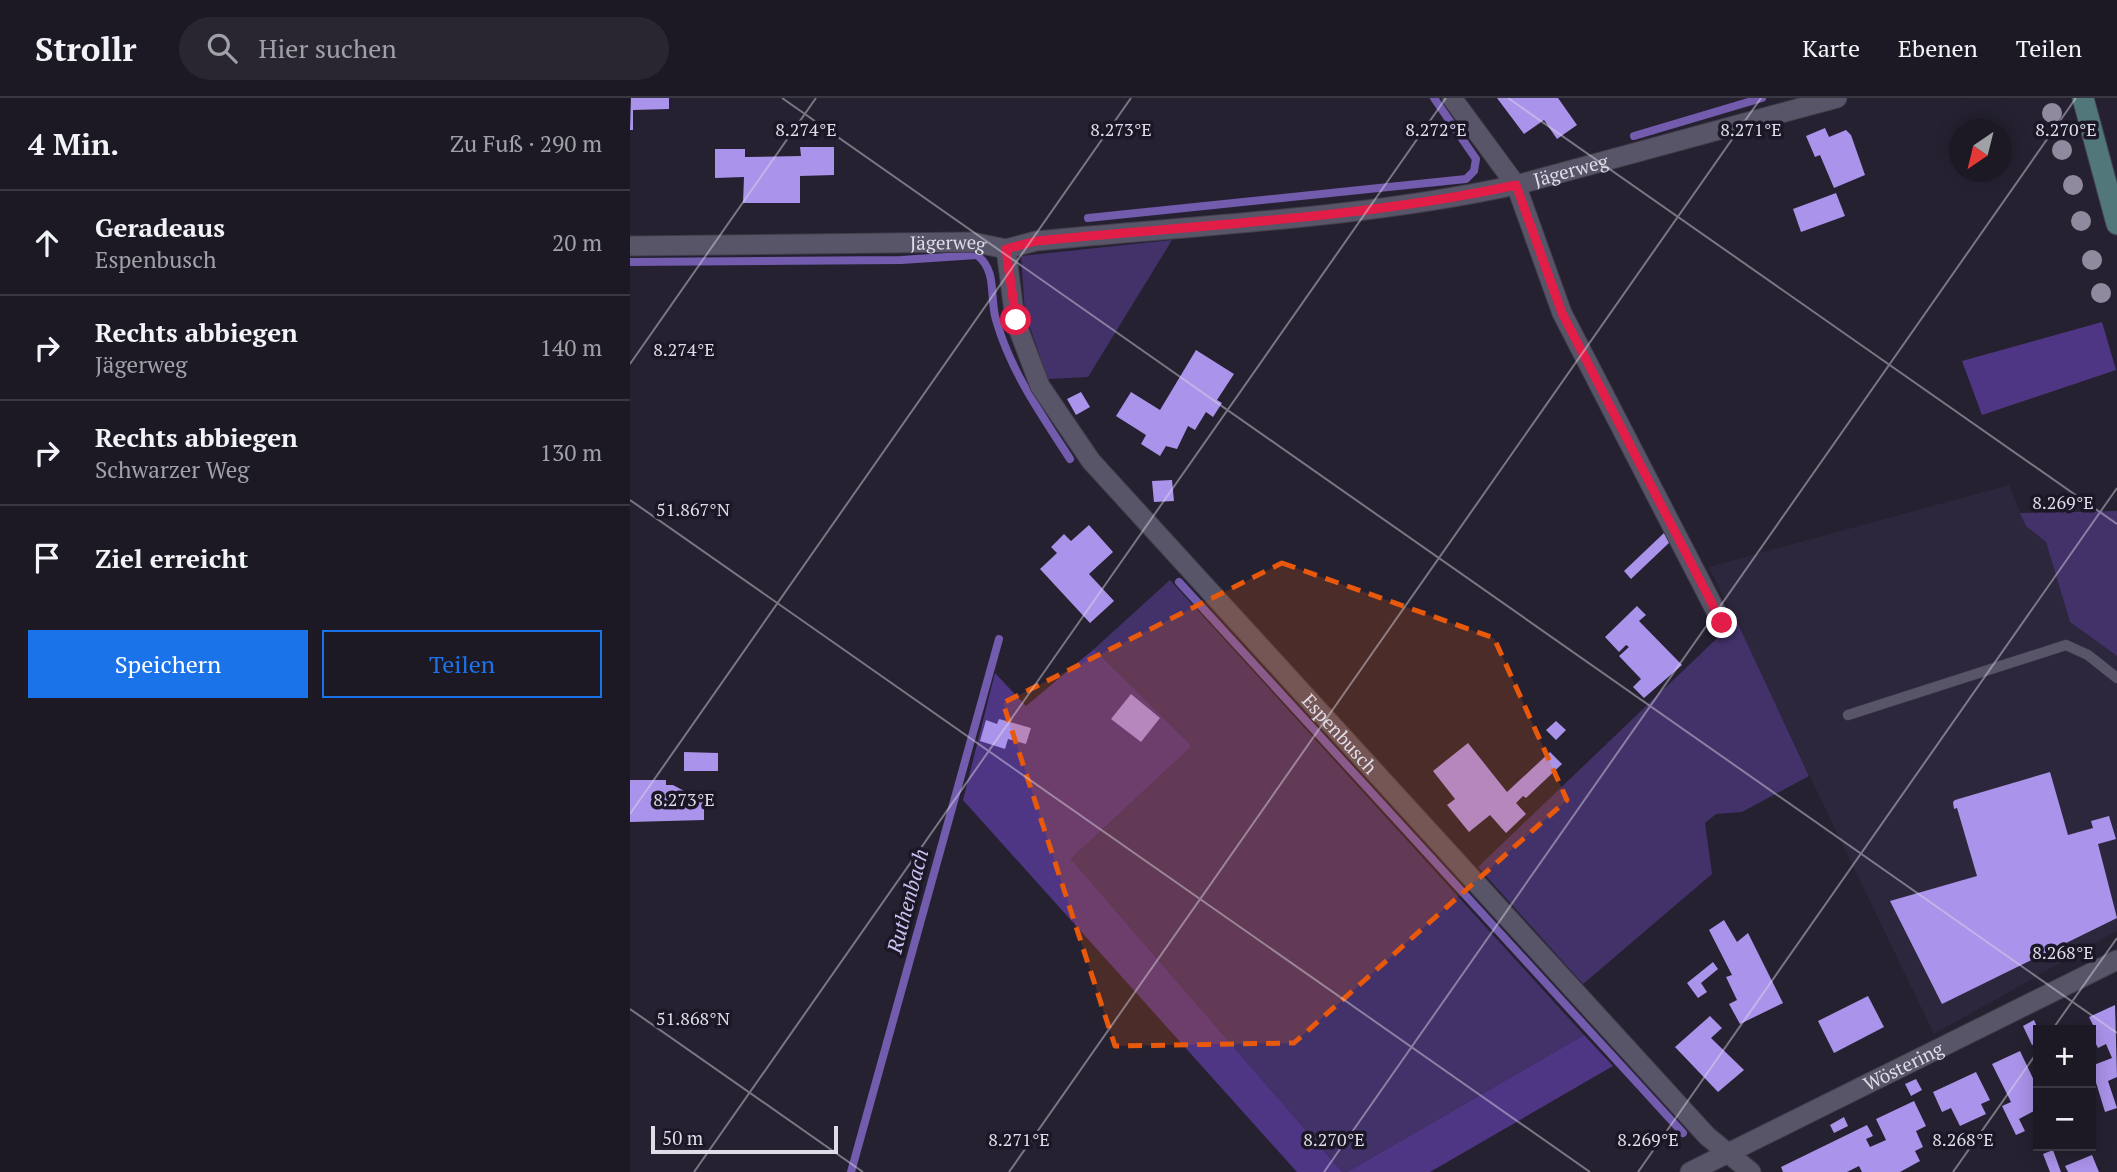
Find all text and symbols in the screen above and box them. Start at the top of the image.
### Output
search box [179,17,669,80]
text: Strollr [35,27,137,70]
icon: search [203,29,241,67]
text: Hier suchen [259,31,397,65]
text: Karte [1802,32,1860,64]
text: Ebenen [1898,32,1978,64]
text: Teilen [2016,32,2082,64]
text: 8.274°E [775,117,837,141]
text: 8.273°E [1090,117,1152,141]
text: 8.272°E [1405,117,1467,141]
text: 8.271°E [1720,117,1782,141]
text: 8.270°E [2035,117,2097,141]
north arrow [1949,119,2012,182]
text: 4 Min. [28,124,119,164]
text: Zu Fuß · 290 m [450,128,602,159]
street label: Jägerweg [1530,147,1612,192]
text: Geradeaus [95,210,225,244]
icon: ahead [28,224,66,262]
text: 20 m [552,227,602,258]
street label: Jägerweg [910,229,989,257]
text: Espenbusch [95,244,217,275]
route start [1000,304,1031,335]
text: Rechts abbiegen [95,315,298,349]
icon: right [28,329,66,367]
text: 140 m [540,332,602,363]
text: 8.274°E [653,337,715,361]
text: Jägerweg [95,349,187,380]
text: Rechts abbiegen [95,420,298,454]
icon: right [28,434,66,472]
text: 130 m [540,437,602,468]
text: Schwarzer Weg [95,454,249,485]
text: 8.269°E [2032,490,2094,514]
text: 51.867°N [656,497,730,521]
icon: arrive [28,539,66,577]
text: Ziel erreicht [95,541,248,575]
route end [1706,607,1737,638]
button: Speichern [28,630,308,698]
button: Teilen [322,630,602,698]
street label: Espenbusch [1297,688,1383,779]
text: 8.273°E [653,787,715,811]
water label: Ruthenbach [879,846,934,957]
text: 8.268°E [2032,940,2094,964]
text: 51.868°N [656,1006,730,1030]
map controls [2033,1025,2096,1151]
button: + [2033,1025,2096,1088]
street label: Wöstering [1859,1035,1948,1096]
button: − [2033,1088,2096,1151]
scale bar [651,1123,838,1155]
text: 50 m [662,1125,703,1150]
text: 8.271°E [988,1127,1050,1151]
text: 8.270°E [1303,1127,1365,1151]
text: 8.269°E [1617,1127,1679,1151]
text: 8.268°E [1932,1127,1994,1151]

